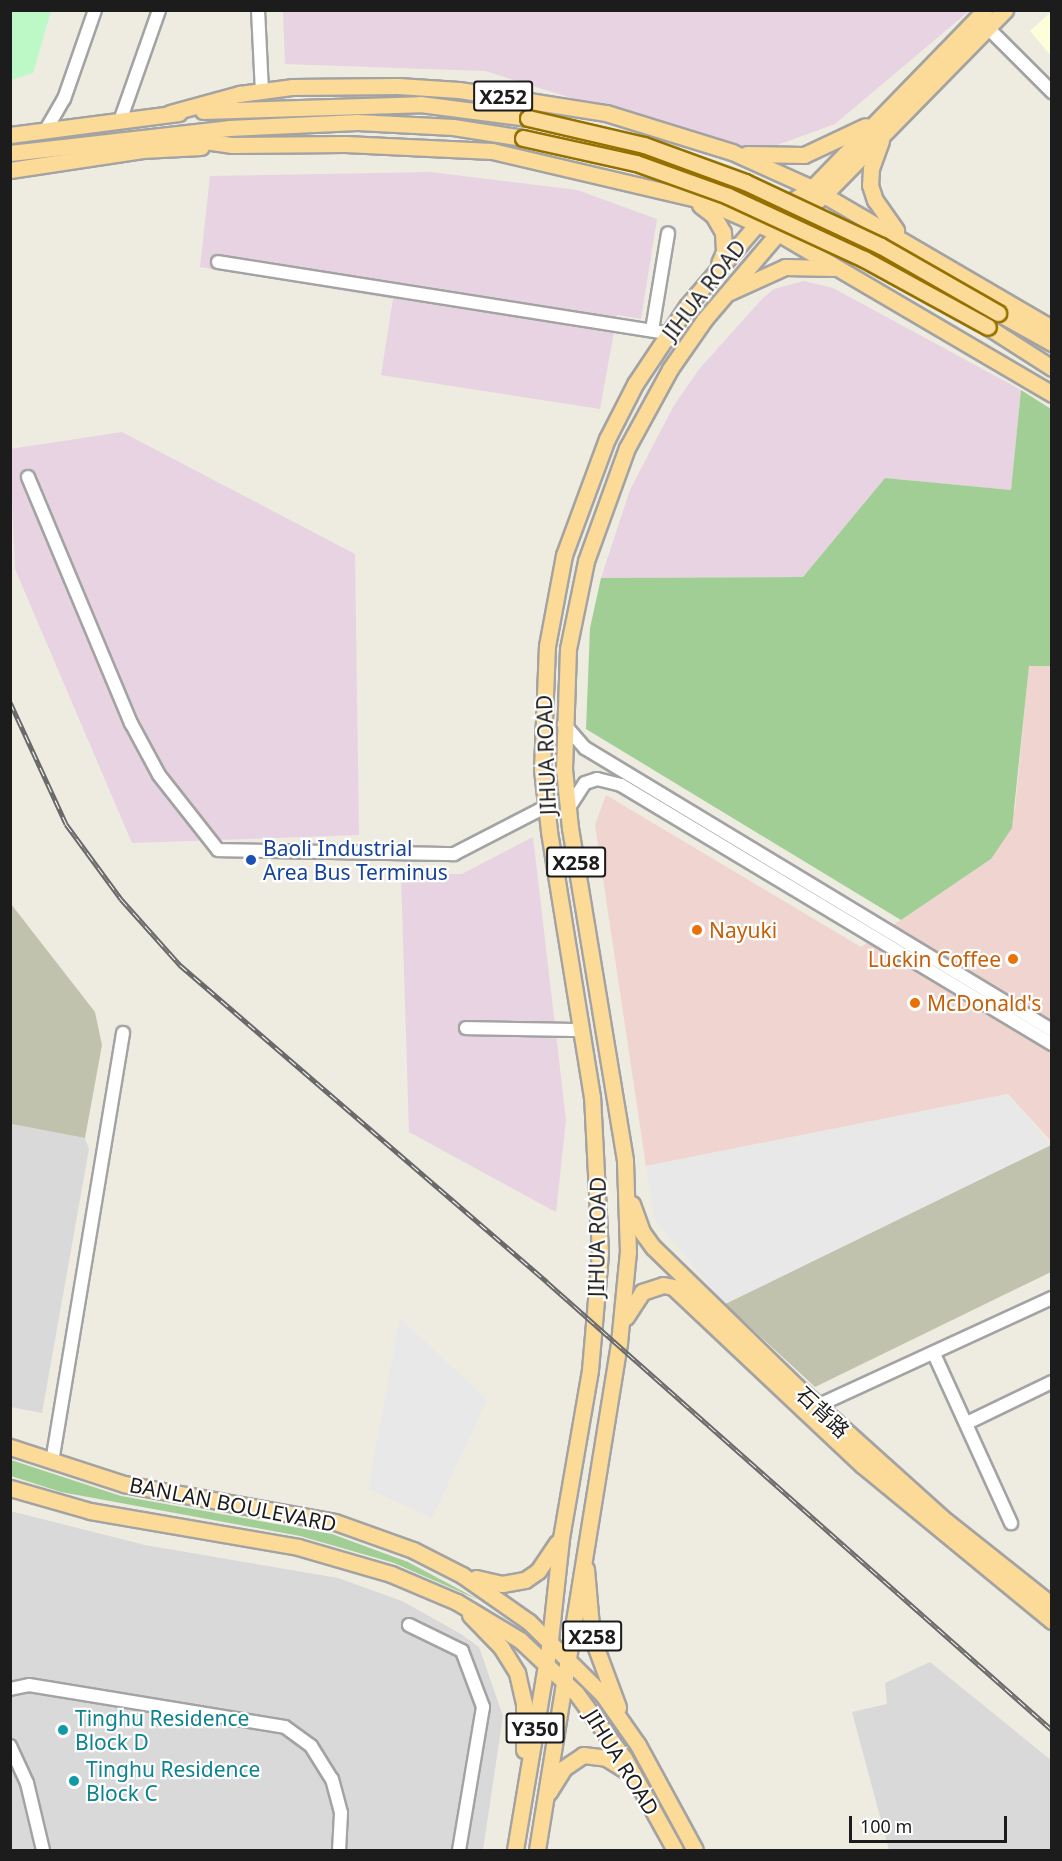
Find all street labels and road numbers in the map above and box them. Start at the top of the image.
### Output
road number: X252 [473,79,533,113]
street label: JIHUA ROAD [657,235,751,345]
street label: JIHUA ROAD [531,694,561,816]
road number: X258 [546,845,606,879]
street label: JIHUA ROAD [583,1177,611,1297]
street label: 石背路 [791,1381,855,1443]
street label: BANLAN BOULEVARD [127,1472,339,1536]
road number: X258 [562,1619,622,1653]
street label: JIHUA ROAD [579,1704,665,1820]
road number: Y350 [505,1711,565,1745]

